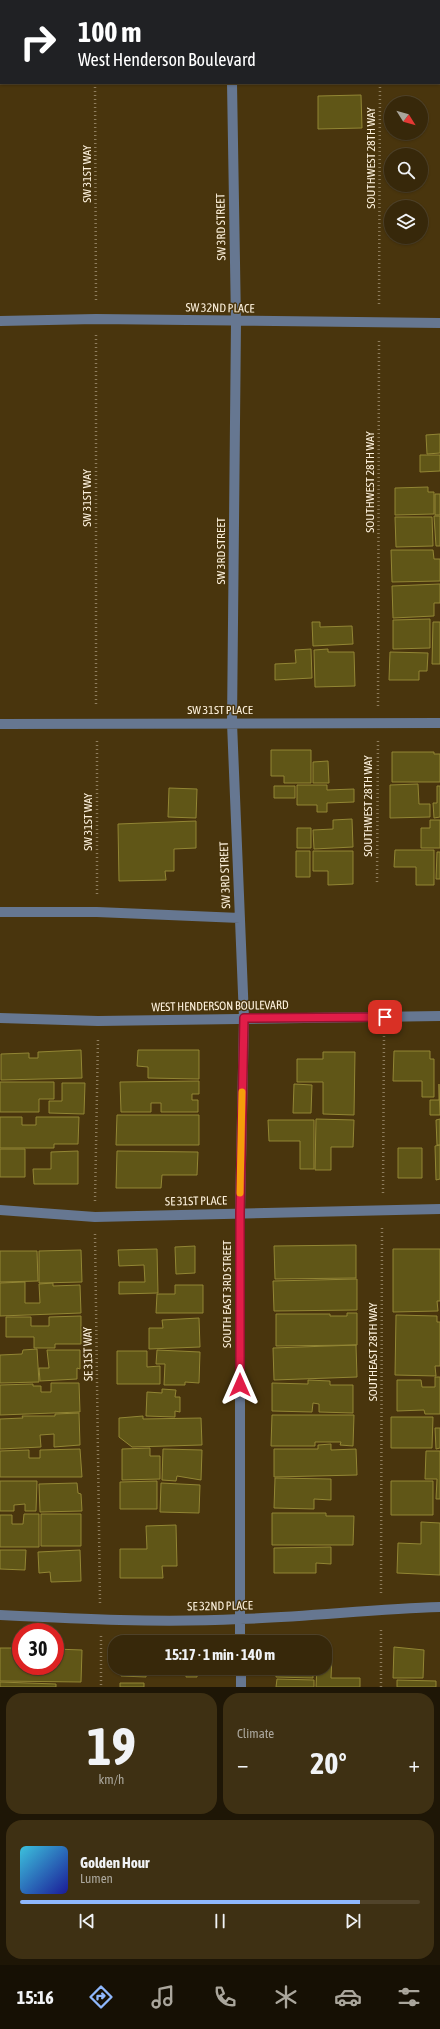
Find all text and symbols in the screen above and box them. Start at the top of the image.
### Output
icon: right [12,16,64,68]
text: 100 m [78,16,141,48]
text: West Henderson Boulevard [78,49,256,70]
north arrow [384,96,428,140]
map controls [384,96,428,244]
street label: SOUTHWEST 28TH WAY [364,107,378,209]
street label: SW 31ST WAY [80,144,94,203]
button: search [384,148,428,192]
street label: SW 3RD STREET [213,193,229,261]
button: layers [384,200,428,244]
street label: SW 32ND PLACE [185,300,255,316]
street label: SOUTHWEST 28TH WAY [363,431,377,533]
street label: SW 31ST WAY [80,468,94,527]
street label: SW 3RD STREET [214,517,228,585]
street label: SW 31ST PLACE [187,703,253,717]
street label: SOUTHWEST 28TH WAY [361,755,375,857]
street label: SW 31ST WAY [81,792,95,851]
street label: SW 3RD STREET [217,840,233,909]
street label: WEST HENDERSON BOULEVARD [151,998,289,1014]
pin [368,1000,402,1034]
icon: arrive [374,1006,396,1028]
street label: SE 31ST PLACE [165,1193,227,1209]
street label: SOUTH EAST 3RD STREET [220,1239,234,1348]
street label: SOUTHEAST 28TH WAY [366,1302,380,1401]
street label: SE 31ST WAY [81,1326,95,1381]
position arrow [219,1364,261,1406]
street label: SE 32ND PLACE [187,1598,253,1614]
speed limit sign: 30 [12,1623,64,1675]
text: 15:17 · 1 min · 140 m [165,1646,275,1663]
text: 19 [87,1716,136,1776]
text: Climate [237,1726,274,1741]
text: 20° [310,1746,347,1780]
text: − [237,1751,248,1777]
text: + [409,1751,420,1777]
text: km/h [99,1772,124,1787]
text: Golden Hour [80,1854,150,1871]
text: Lumen [80,1871,113,1886]
icon: previous [76,1910,98,1932]
icon: pause [209,1910,231,1932]
icon: next [342,1910,364,1932]
icon: directions [87,1983,115,2011]
icon: music [149,1983,177,2011]
icon: phone [211,1983,239,2011]
icon: climate [272,1983,300,2011]
icon: car [334,1983,362,2011]
icon: filters [395,1983,423,2011]
text: 15:16 [17,1987,54,2008]

